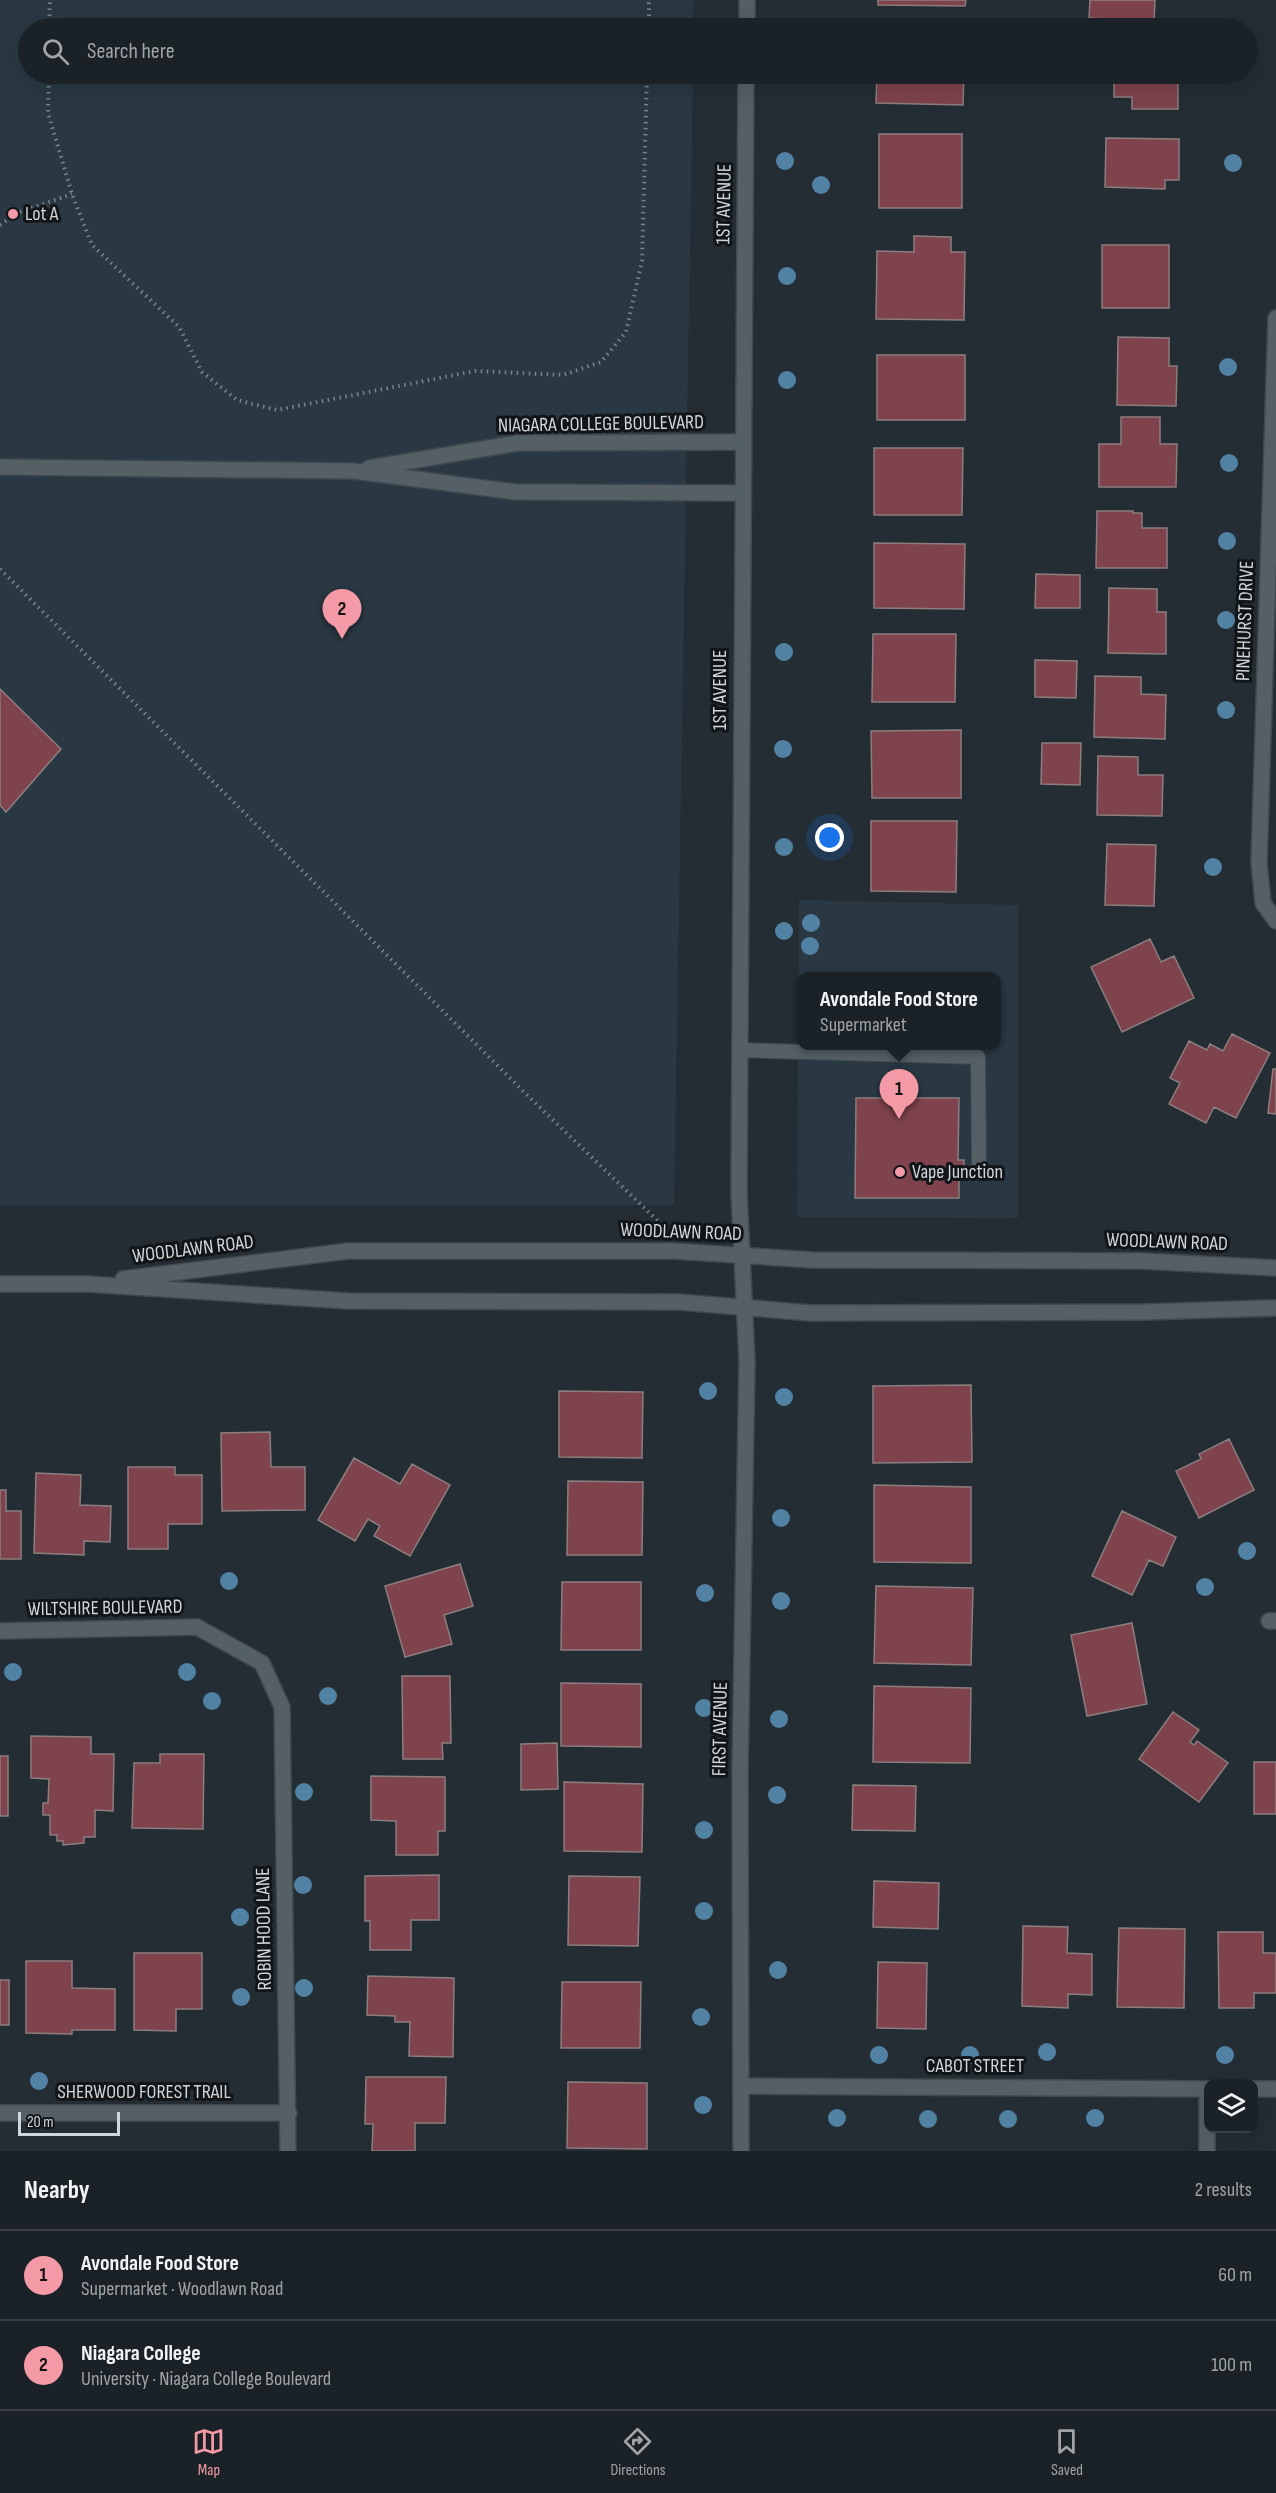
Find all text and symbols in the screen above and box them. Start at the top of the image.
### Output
search box [18,18,1258,84]
icon: search [39,35,72,68]
text: Search here [87,38,174,65]
street label: 1ST AVENUE [711,164,737,244]
place label: Lot A [25,202,59,226]
marker: Lot A [6,207,20,221]
street label: NIAGARA COLLEGE BOULEVARD [498,410,704,438]
street label: PINEHURST DRIVE [1231,560,1259,682]
pin: 2 [322,590,362,639]
street label: 1ST AVENUE [708,650,732,730]
your location [815,823,844,852]
popup [797,972,1001,1050]
text: Avondale Food Store [820,986,978,1013]
text: Supermarket [820,1013,907,1037]
pin: 1 [880,1070,918,1119]
place label: Vape Junction [912,1160,1003,1184]
marker: Vape Junction [893,1165,907,1179]
street label: WOODLAWN ROAD [620,1218,742,1246]
street label: WOODLAWN ROAD [1106,1228,1228,1256]
street label: WOODLAWN ROAD [131,1230,255,1268]
street label: WILTSHIRE BOULEVARD [27,1595,183,1621]
street label: FIRST AVENUE [707,1682,733,1776]
street label: ROBIN HOOD LANE [251,1867,277,1991]
street label: CABOT STREET [926,2054,1024,2078]
map controls [1204,2079,1258,2133]
button: layers [1204,2079,1258,2133]
street label: SHERWOOD FOREST TRAIL [57,2080,231,2104]
scale bar [18,2109,120,2136]
text: 20 m [27,2113,54,2132]
text: Nearby [24,2175,90,2206]
text: 2 results [1195,2178,1252,2202]
text: Avondale Food Store [81,2250,239,2277]
text: 1 [40,2263,47,2287]
text: 60 m [1218,2263,1252,2287]
text: Supermarket · Woodlawn Road [81,2277,283,2301]
text: Niagara College [81,2340,201,2367]
text: 2 [39,2353,48,2377]
text: 100 m [1211,2353,1252,2377]
text: University · Niagara College Boulevard [81,2367,331,2391]
tab: Map [192,2425,225,2480]
tab: Directions [610,2425,665,2480]
tab: Saved [1050,2425,1083,2480]

